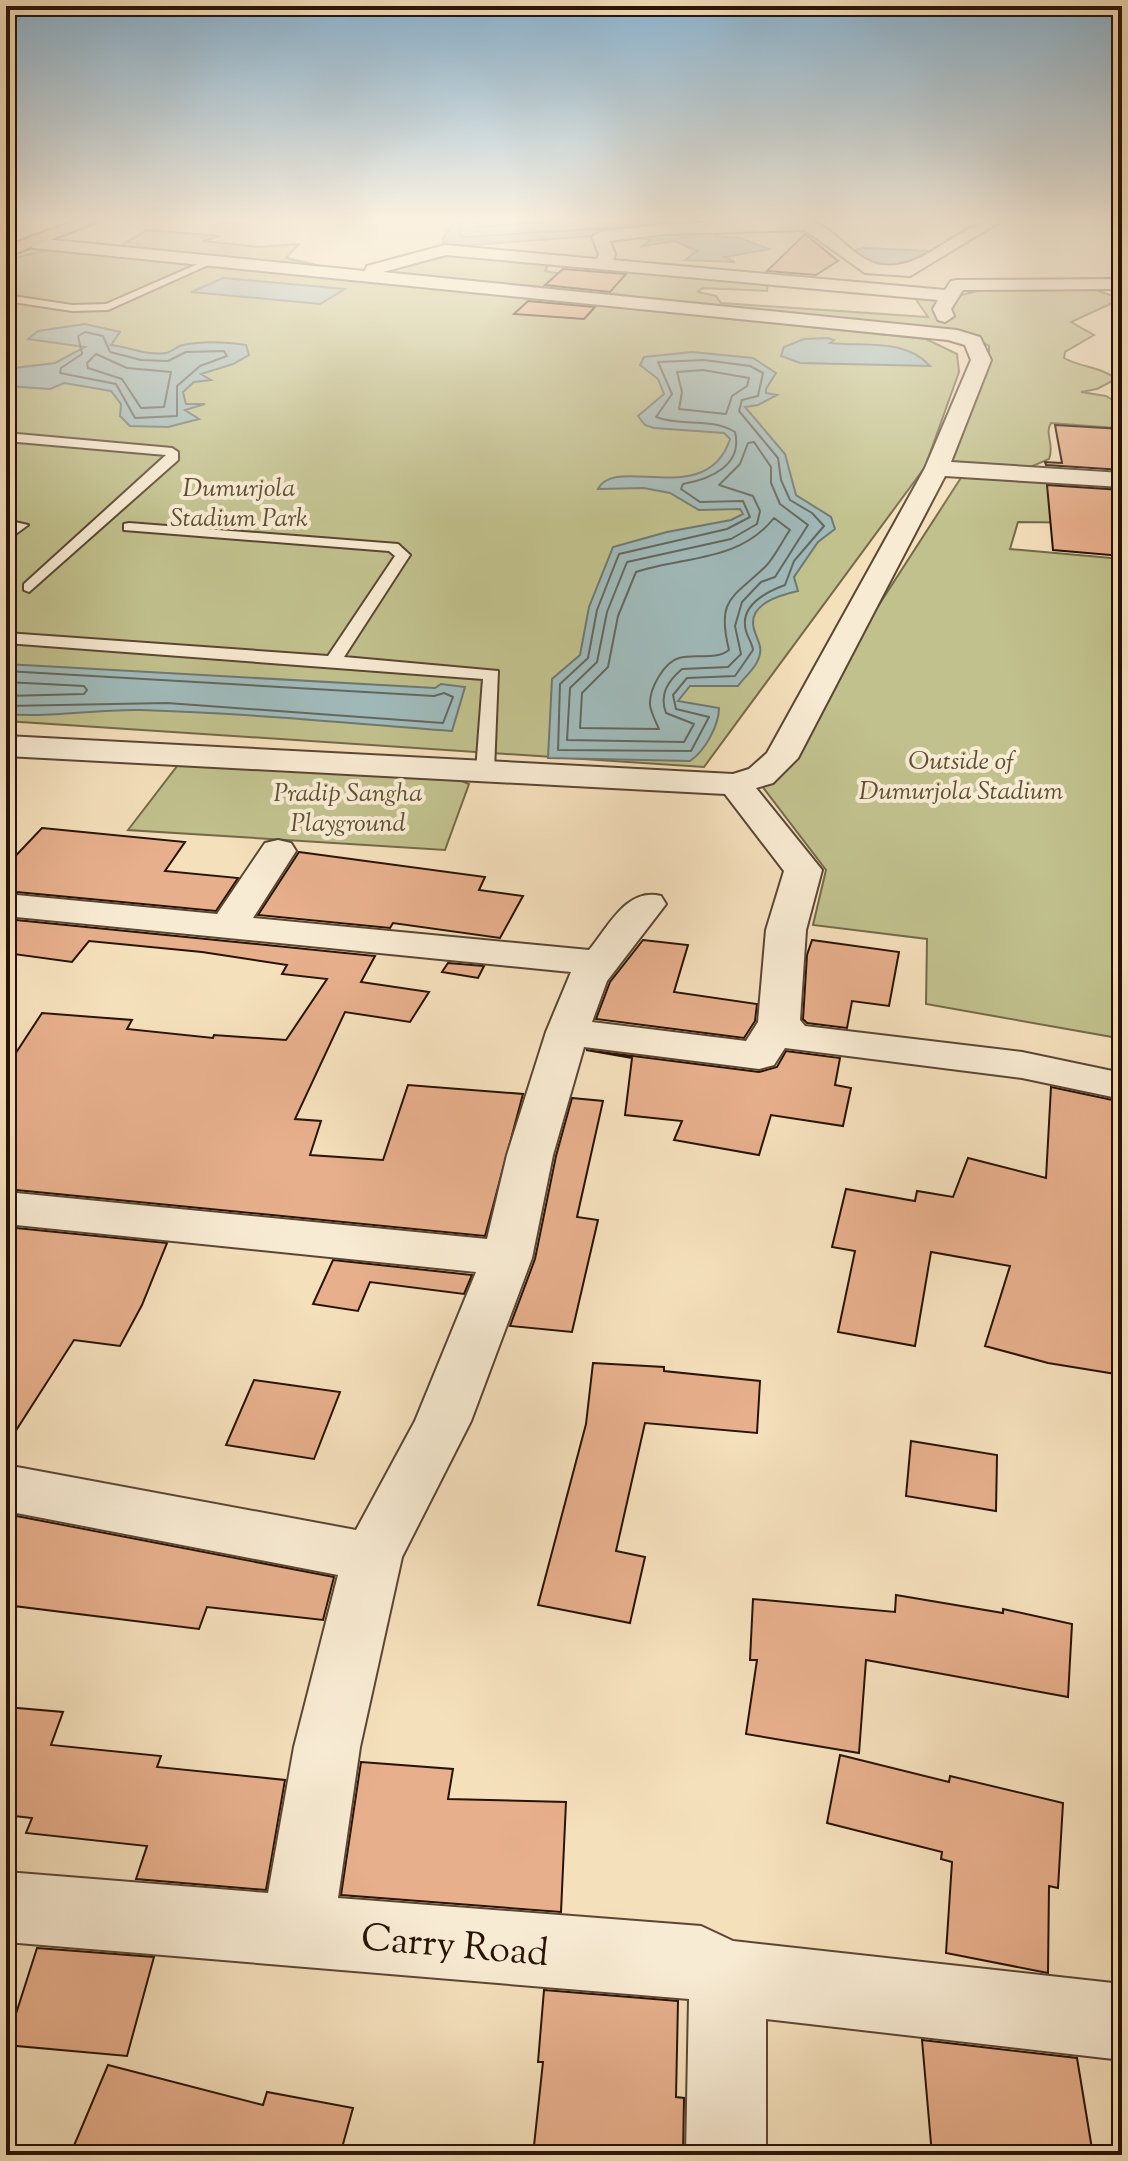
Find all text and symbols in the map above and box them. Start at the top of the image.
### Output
park label: Dumurjola Stadium Park [170,471,308,538]
park label: Outside of Dumurjola Stadium [859,744,1063,811]
park label: Pradip Sangha Playground [274,776,422,843]
street label: Carry Road [359,1913,551,1983]

